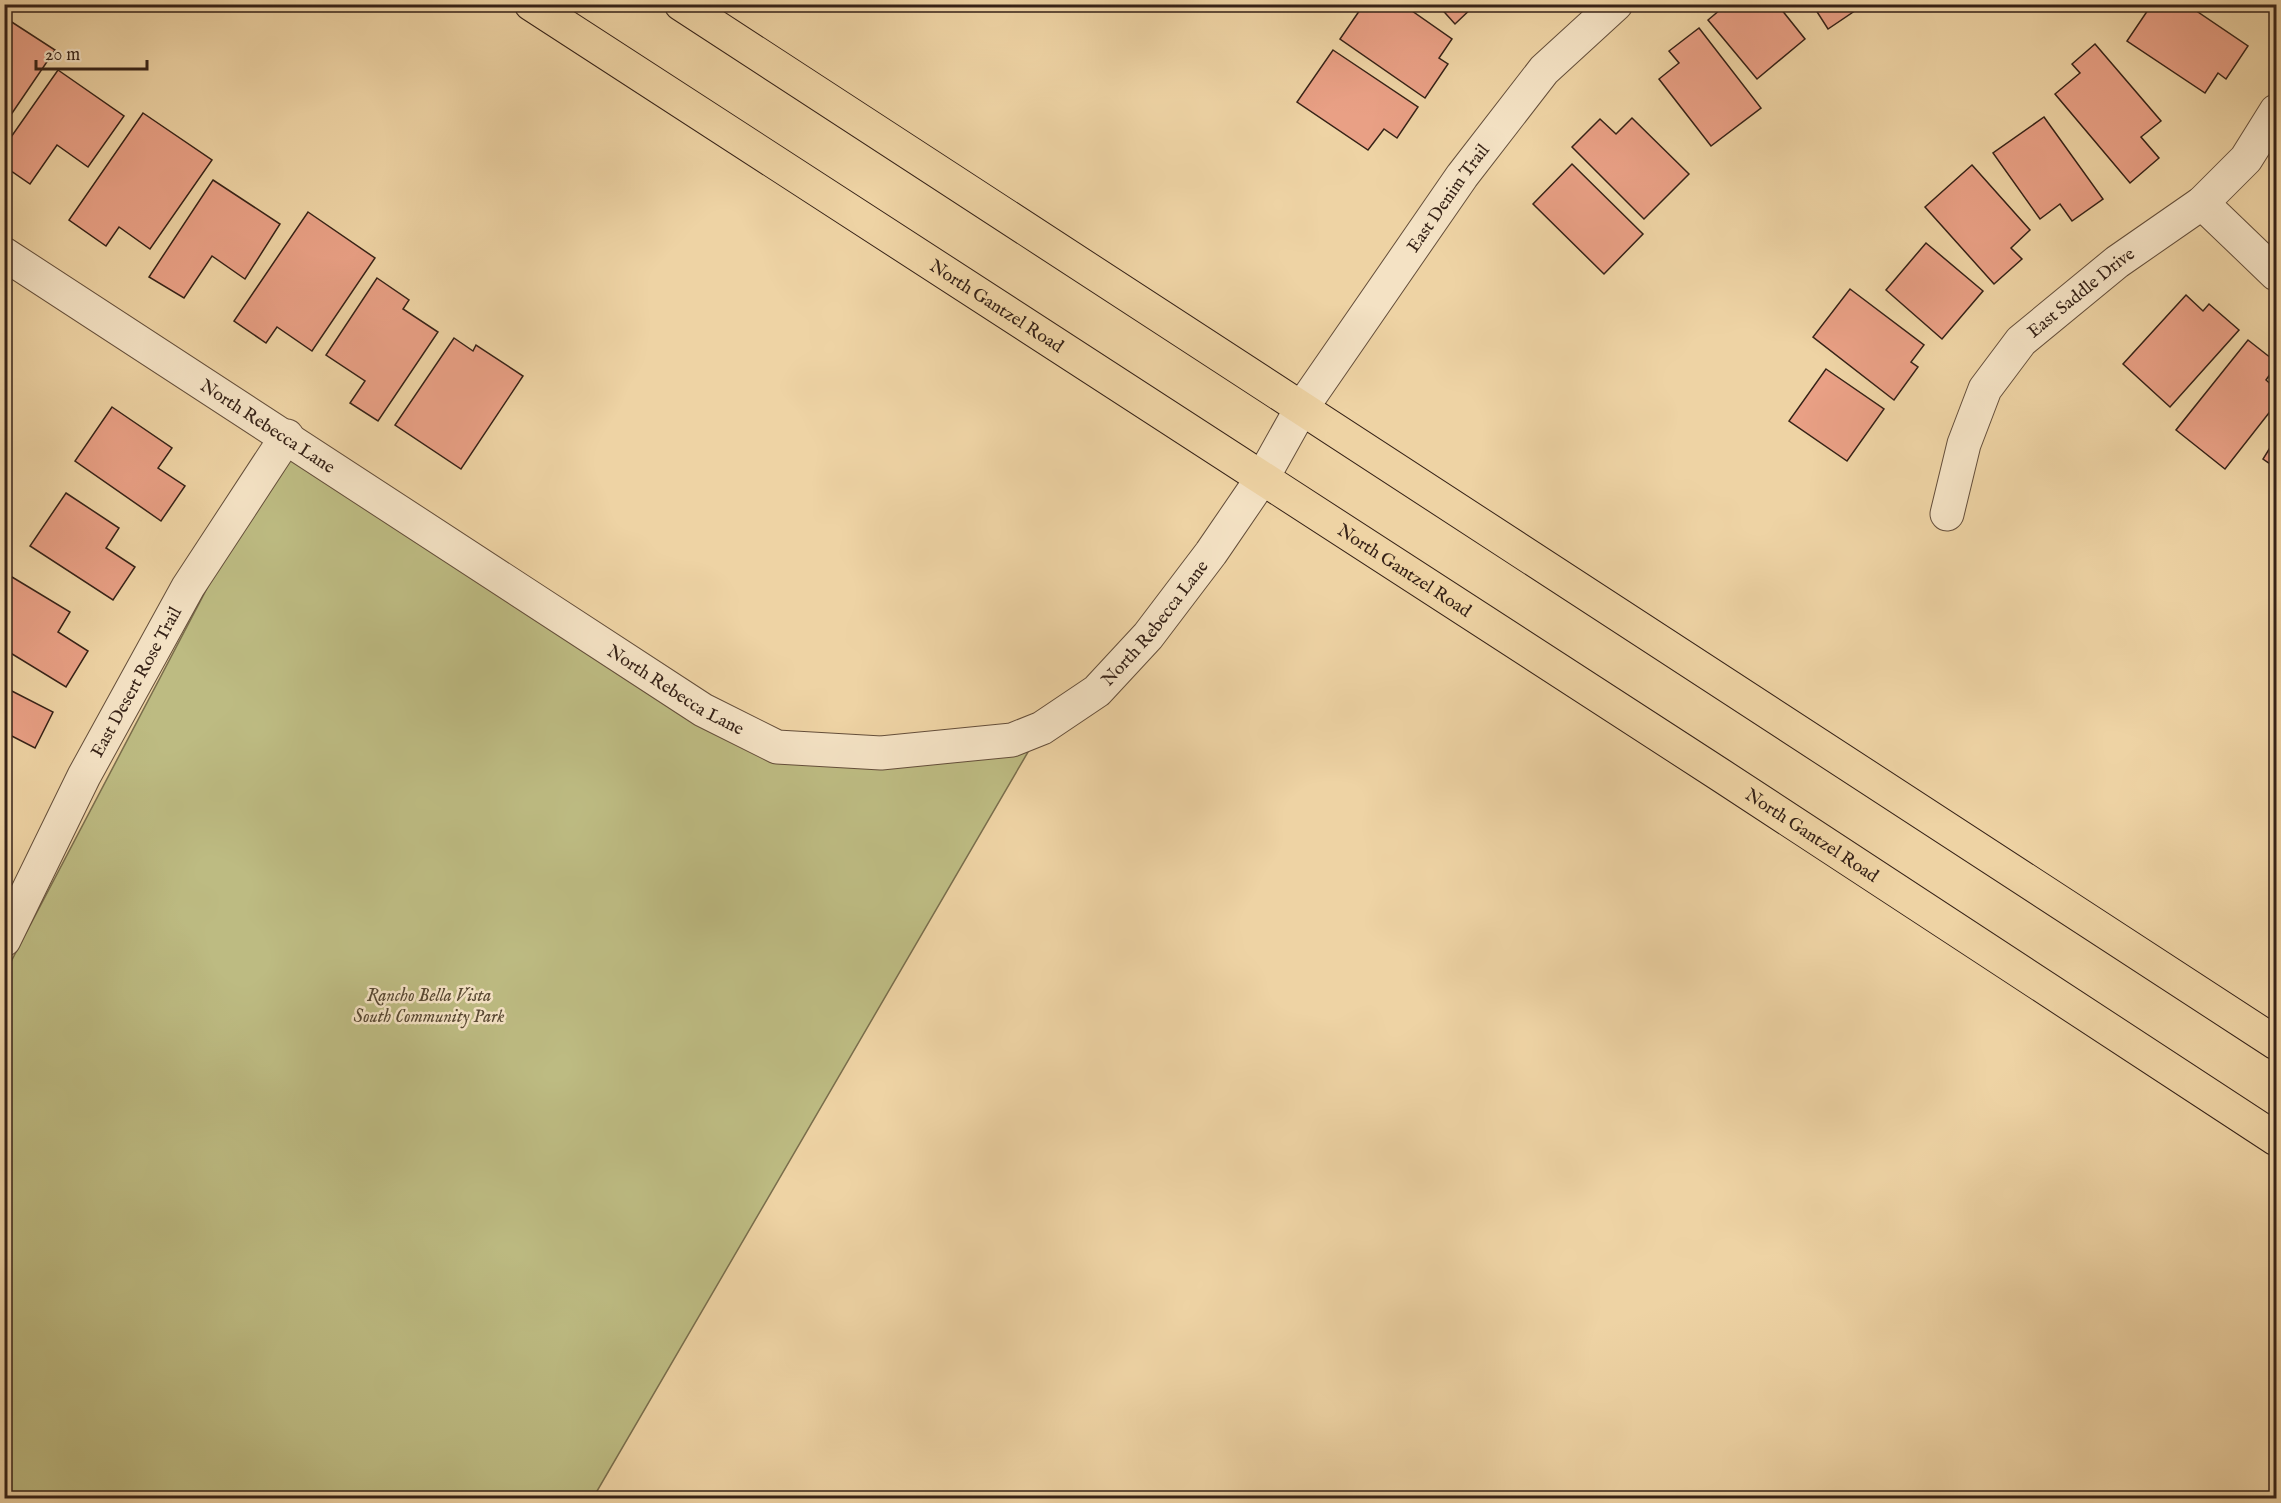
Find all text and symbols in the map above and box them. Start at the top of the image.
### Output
scale bar [36,33,147,71]
text: 20 m [45,44,80,67]
street label: East Denim Trail [1403,140,1495,257]
street label: East Saddle Drive [2023,243,2140,344]
street label: North Gantzel Road [925,255,1068,359]
street label: North Rebecca Lane [195,375,339,480]
street label: North Gantzel Road [1332,520,1475,624]
street label: North Rebecca Lane [1097,556,1214,692]
street label: East Desert Rose Trail [86,603,188,762]
street label: North Rebecca Lane [602,641,747,742]
street label: North Gantzel Road [1740,784,1883,889]
park label: Rancho Bella Vista South Community Park [354,985,504,1029]

